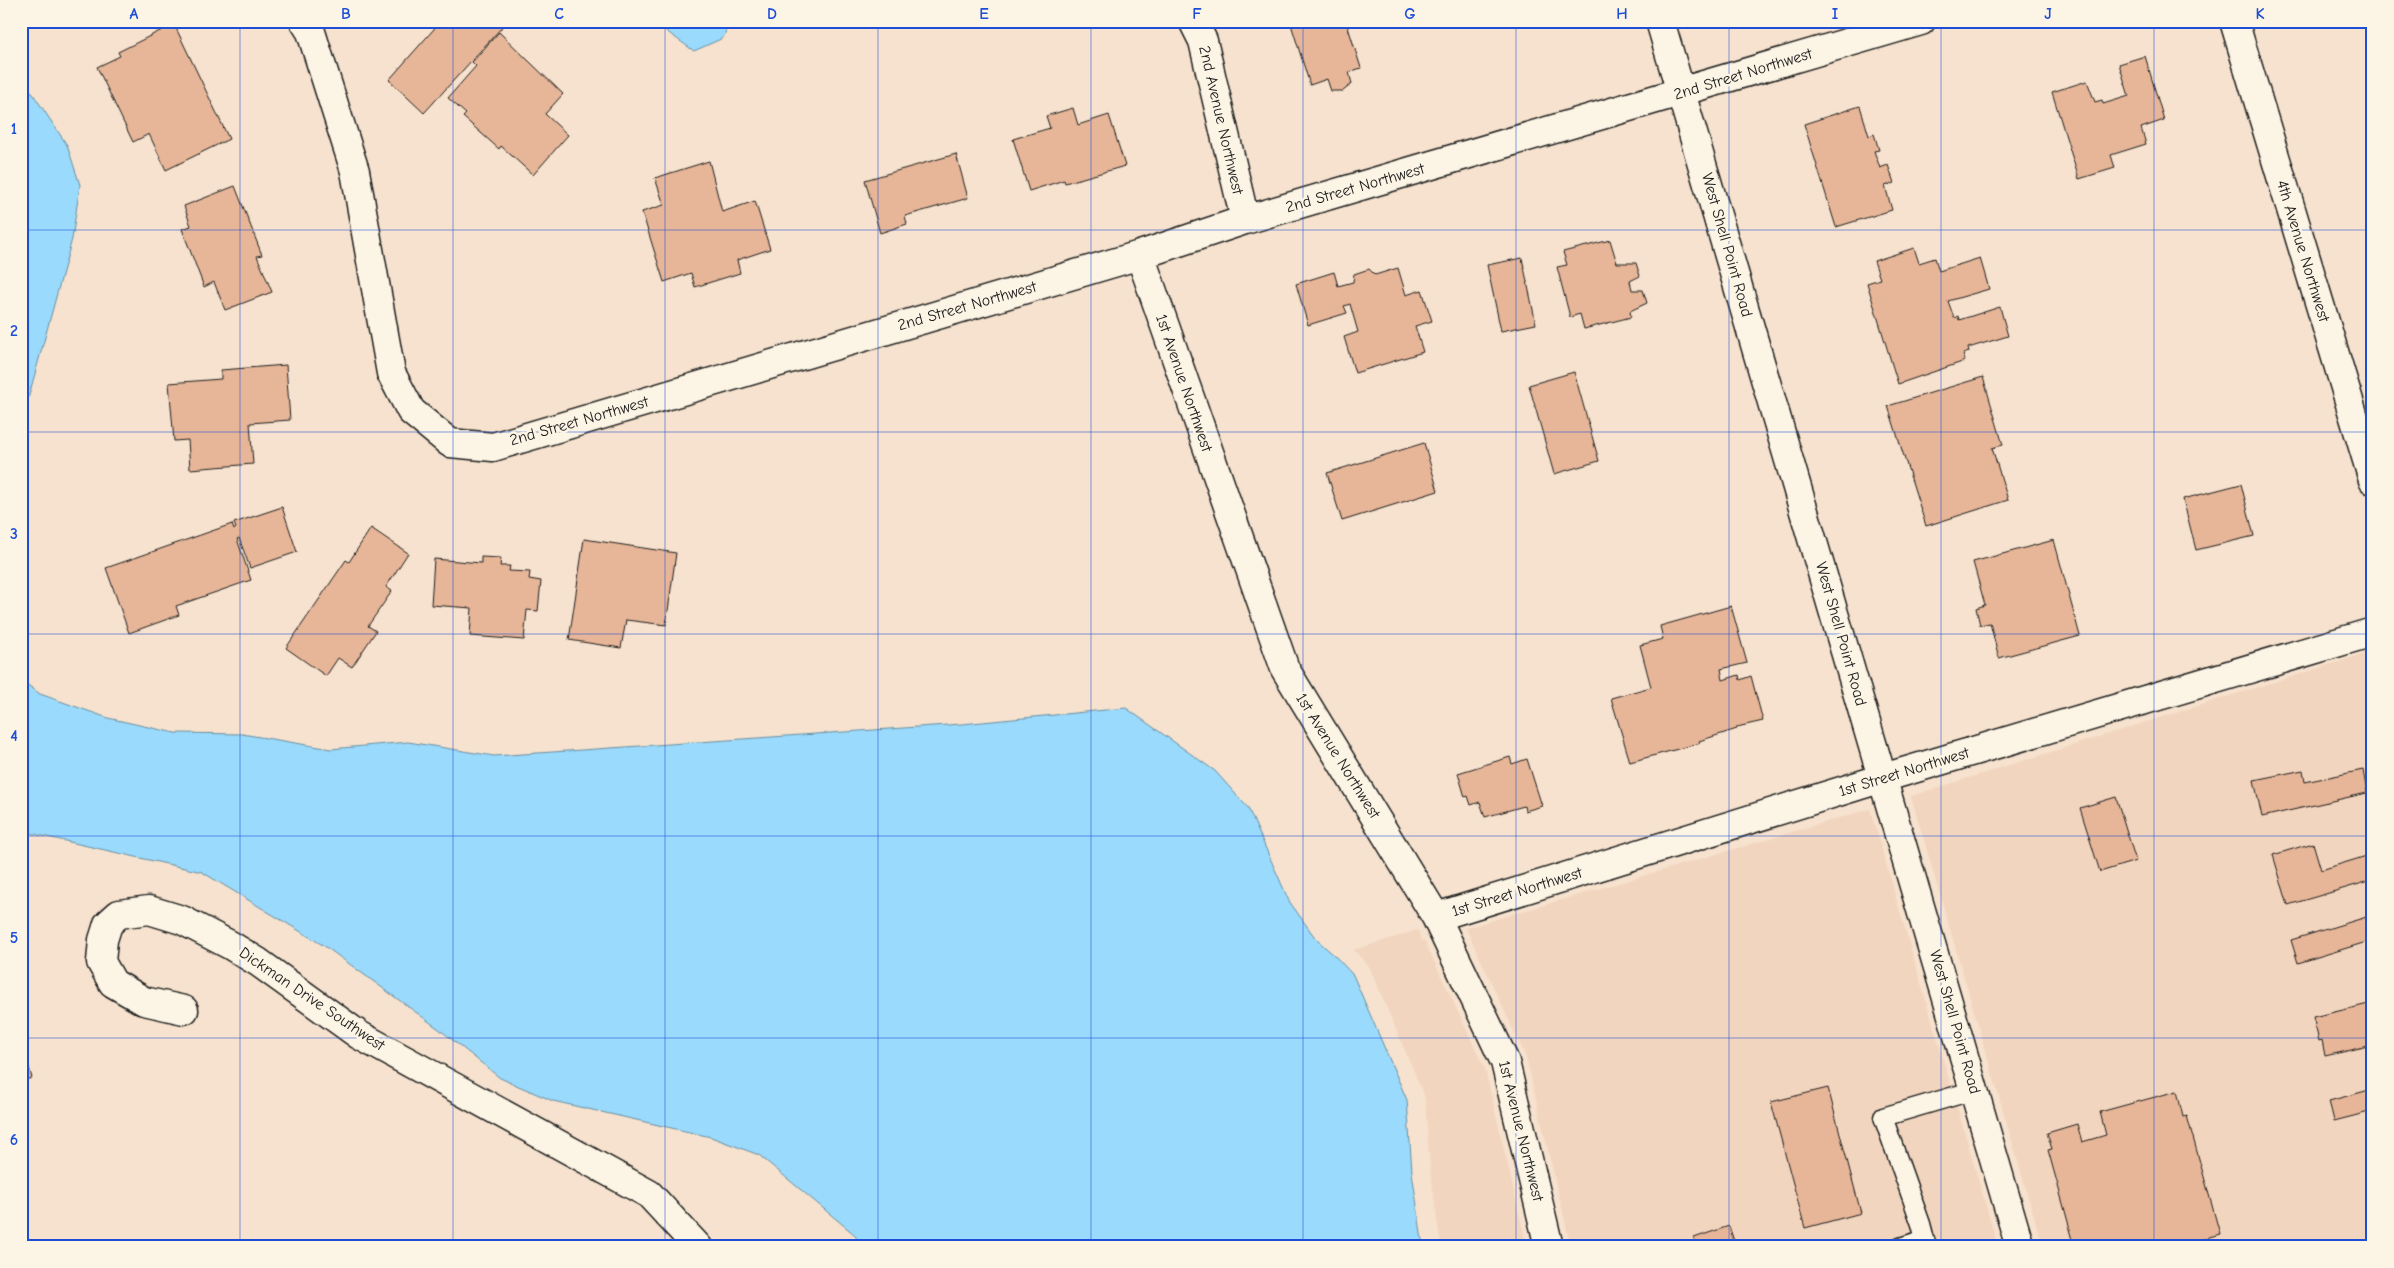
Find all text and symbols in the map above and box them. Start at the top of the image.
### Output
text: A [130,5,139,23]
text: B [341,5,351,23]
text: C [554,5,564,23]
text: D [767,5,777,23]
text: E [979,5,989,23]
text: F [1192,5,1202,23]
text: G [1404,5,1416,23]
text: H [1616,5,1628,23]
text: I [1832,5,1838,23]
text: J [2044,5,2052,23]
text: K [2255,5,2265,23]
street label: 2nd Avenue Northwest [1195,44,1247,197]
street label: 2nd Street Northwest [1672,44,1815,104]
text: 1 [11,120,17,138]
street label: 2nd Street Northwest [1284,159,1427,216]
street label: West Shell Point Road [1698,171,1756,319]
street label: 4th Avenue Northwest [2273,178,2333,324]
street label: 2nd Street Northwest [896,277,1039,334]
street label: 1st Avenue Northwest [1152,312,1216,454]
text: 2 [10,322,18,340]
street label: 2nd Street Northwest [508,392,651,449]
text: 3 [10,525,18,543]
street label: West Shell Point Road [1812,560,1870,708]
street label: 1st Avenue Northwest [1292,690,1384,822]
text: 4 [10,727,18,745]
street label: 1st Street Northwest [1837,743,1972,800]
street label: 1st Street Northwest [1450,863,1585,920]
text: 5 [10,929,18,947]
street label: Dickman Drive Southwest [236,944,389,1055]
street label: West Shell Point Road [1926,948,1984,1096]
street label: 1st Avenue Northwest [1495,1059,1547,1203]
text: 6 [10,1131,18,1149]

